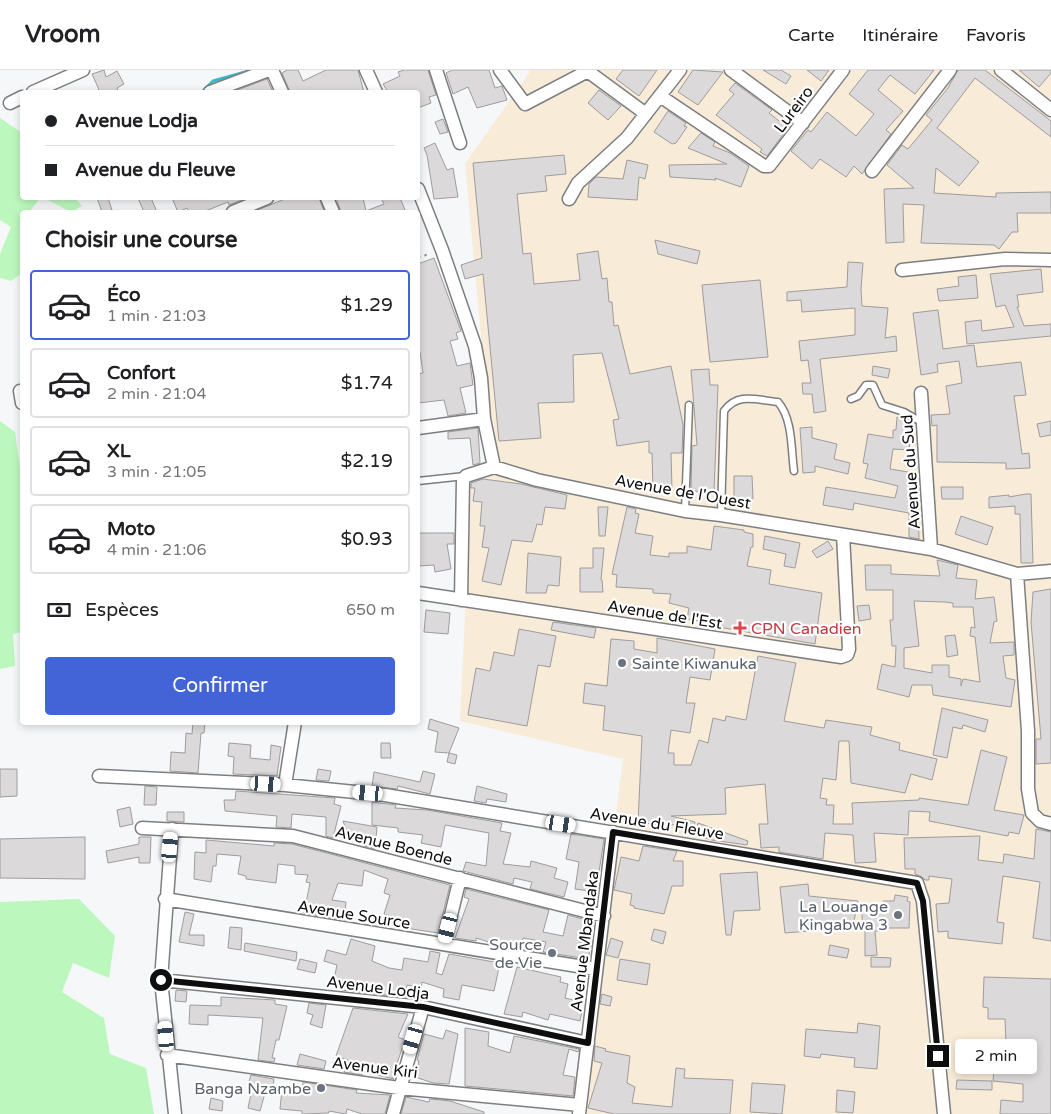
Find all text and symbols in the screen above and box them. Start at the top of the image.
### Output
text: Vroom [25,20,101,49]
text: Carte [788,24,834,46]
text: Itinéraire [862,24,938,46]
text: Favoris [966,24,1026,46]
street label: Lureiro [770,82,818,137]
text: Avenue Lodja [75,110,198,132]
text: Avenue du Fleuve [75,159,236,181]
text: Choisir une course [45,227,238,253]
icon: car [47,283,92,328]
text: Éco [107,284,140,306]
text: $1.29 [341,294,393,316]
text: 1 min · 21:03 [107,306,206,326]
icon: car [47,361,92,406]
text: Confort [107,362,176,384]
text: $1.74 [341,372,393,394]
text: 2 min · 21:04 [107,384,206,404]
street label: Avenue du Sud [897,414,925,530]
icon: car [47,439,92,484]
text: XL [107,440,131,462]
text: $2.19 [341,450,393,472]
text: 3 min · 21:05 [107,462,206,482]
street label: Avenue de l'Ouest [613,470,752,514]
icon: car [47,517,92,562]
text: Moto [107,518,155,540]
text: $0.93 [341,528,393,550]
text: 4 min · 21:06 [107,540,206,560]
icon: cash [45,596,73,624]
street label: Avenue de l'Est [606,596,724,634]
text: Espèces [85,599,159,621]
text: 650 m [346,600,395,620]
place label: CPN Canadien [751,619,862,639]
marker: CPN Canadien [733,621,747,635]
place label: Sainte Kiwanuka [632,654,757,674]
button: Confirmer [45,657,395,715]
marker: Sainte Kiwanuka [616,657,628,669]
car [250,776,281,792]
car [352,784,383,802]
street label: Avenue du Fleuve [588,804,725,844]
car [545,814,576,834]
street label: Avenue Boende [333,822,454,870]
car [161,831,178,863]
street label: Avenue Mbandaka [566,869,604,1013]
street label: Avenue Source [296,896,412,934]
place label: La Louange Kingabwa 3 [799,897,888,935]
marker: La Louange Kingabwa 3 [892,909,904,921]
car [437,912,458,944]
place label: Source de Vie [489,935,542,973]
marker: Source de Vie [546,947,558,959]
route start [150,969,172,991]
street label: Avenue Lodja [325,972,430,1004]
car [157,1020,174,1052]
car [401,1023,424,1055]
callout: 2 min [956,1038,1038,1074]
route end [927,1045,949,1067]
text: 2 min [975,1046,1017,1066]
street label: Avenue Kiri [331,1053,419,1083]
place label: Banga Nzambe [194,1079,311,1099]
marker: Banga Nzambe [315,1082,327,1094]

